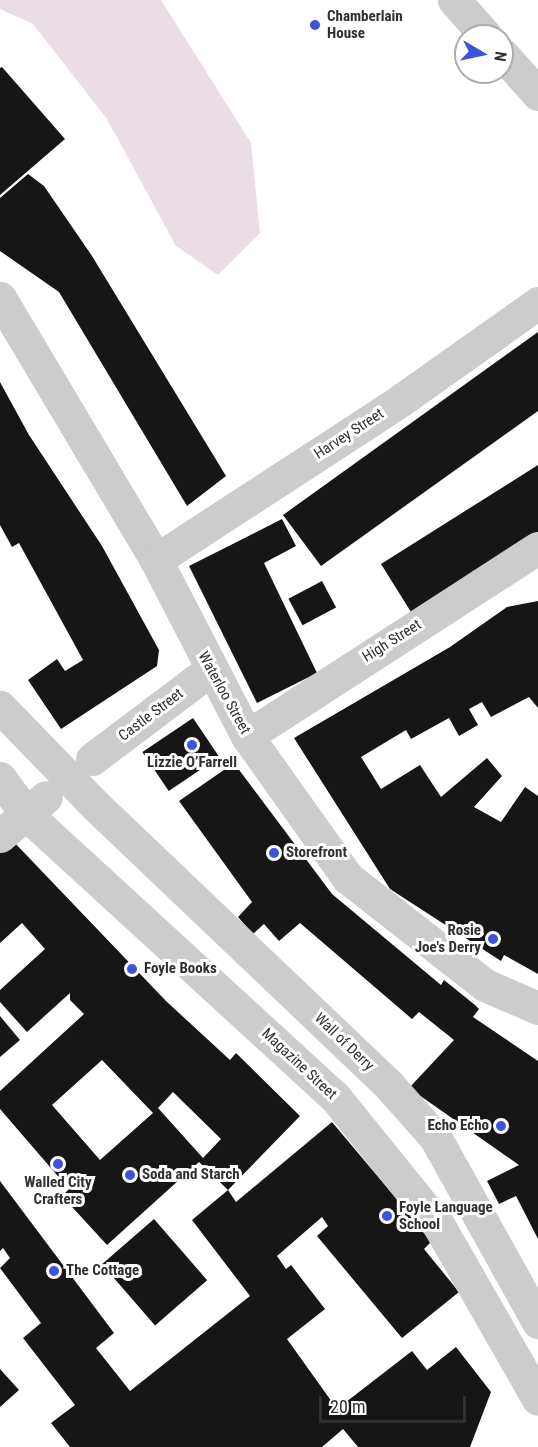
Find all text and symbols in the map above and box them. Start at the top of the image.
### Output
place label: Chamberlain House [327,7,403,42]
marker: Chamberlain House [308,18,322,32]
north arrow [454,24,514,84]
text: N [490,50,510,63]
street label: Harvey Street [311,405,387,463]
street label: High Street [359,616,425,666]
street label: Waterloo Street [194,649,254,737]
street label: Castle Street [115,685,187,745]
marker: Lizzie O’Farrell [185,738,199,752]
place label: Lizzie O’Farrell [147,754,237,772]
place label: Storefront [286,844,347,862]
marker: Storefront [267,846,281,860]
place label: Rosie Joe's Derry [415,921,481,956]
marker: Rosie Joe's Derry [486,932,500,946]
place label: Foyle Books [144,960,217,978]
marker: Foyle Books [125,962,139,976]
street label: Wall of Derry [311,1009,377,1075]
street label: Magazine Street [258,1025,340,1103]
place label: Echo Echo [428,1117,489,1135]
marker: Echo Echo [494,1119,508,1133]
marker: Walled City Crafters [51,1157,65,1171]
place label: Soda and Starch [142,1166,240,1184]
marker: Soda and Starch [123,1168,137,1182]
place label: Walled City Crafters [24,1173,92,1208]
place label: Foyle Language School [399,1198,493,1233]
marker: Foyle Language School [380,1209,394,1223]
place label: The Cottage [66,1262,139,1280]
marker: The Cottage [47,1264,61,1278]
scale bar [322,1384,469,1422]
text: 20 m [330,1396,365,1417]

